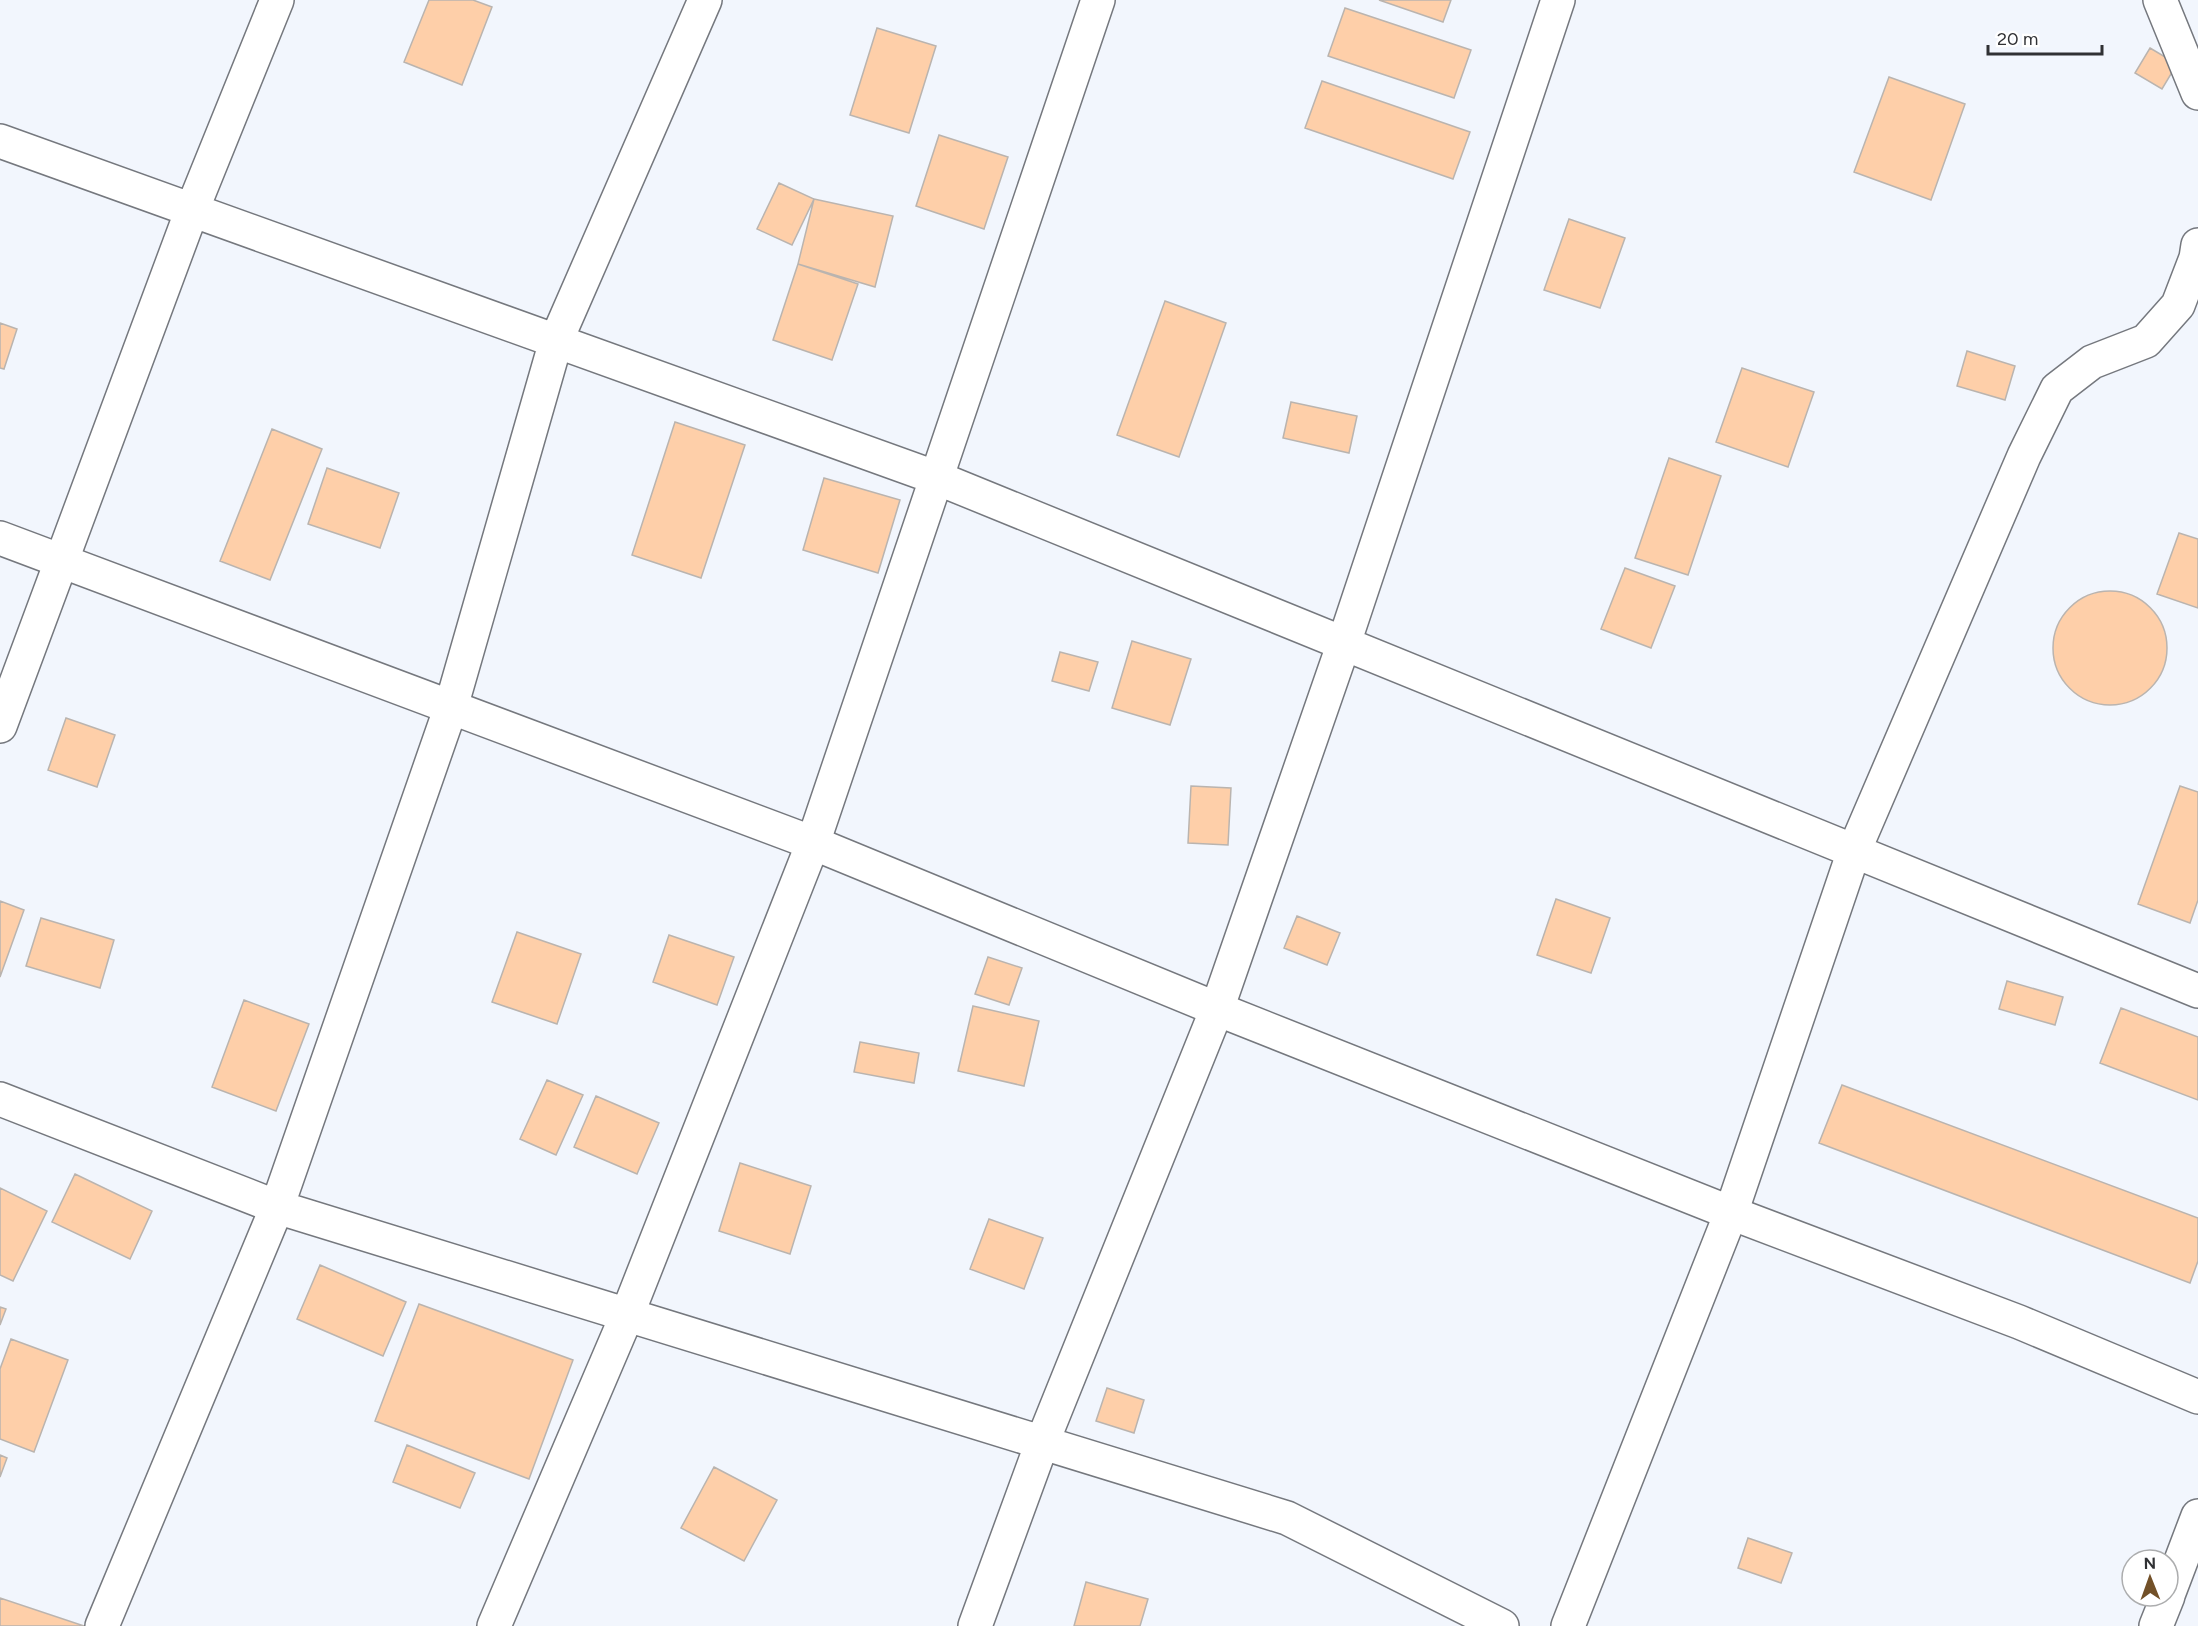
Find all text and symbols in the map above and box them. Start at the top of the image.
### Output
scale bar [1988,18,2102,56]
text: 20 m [1997,28,2038,50]
north arrow [2120,1548,2180,1608]
text: N [2143,1554,2156,1573]

